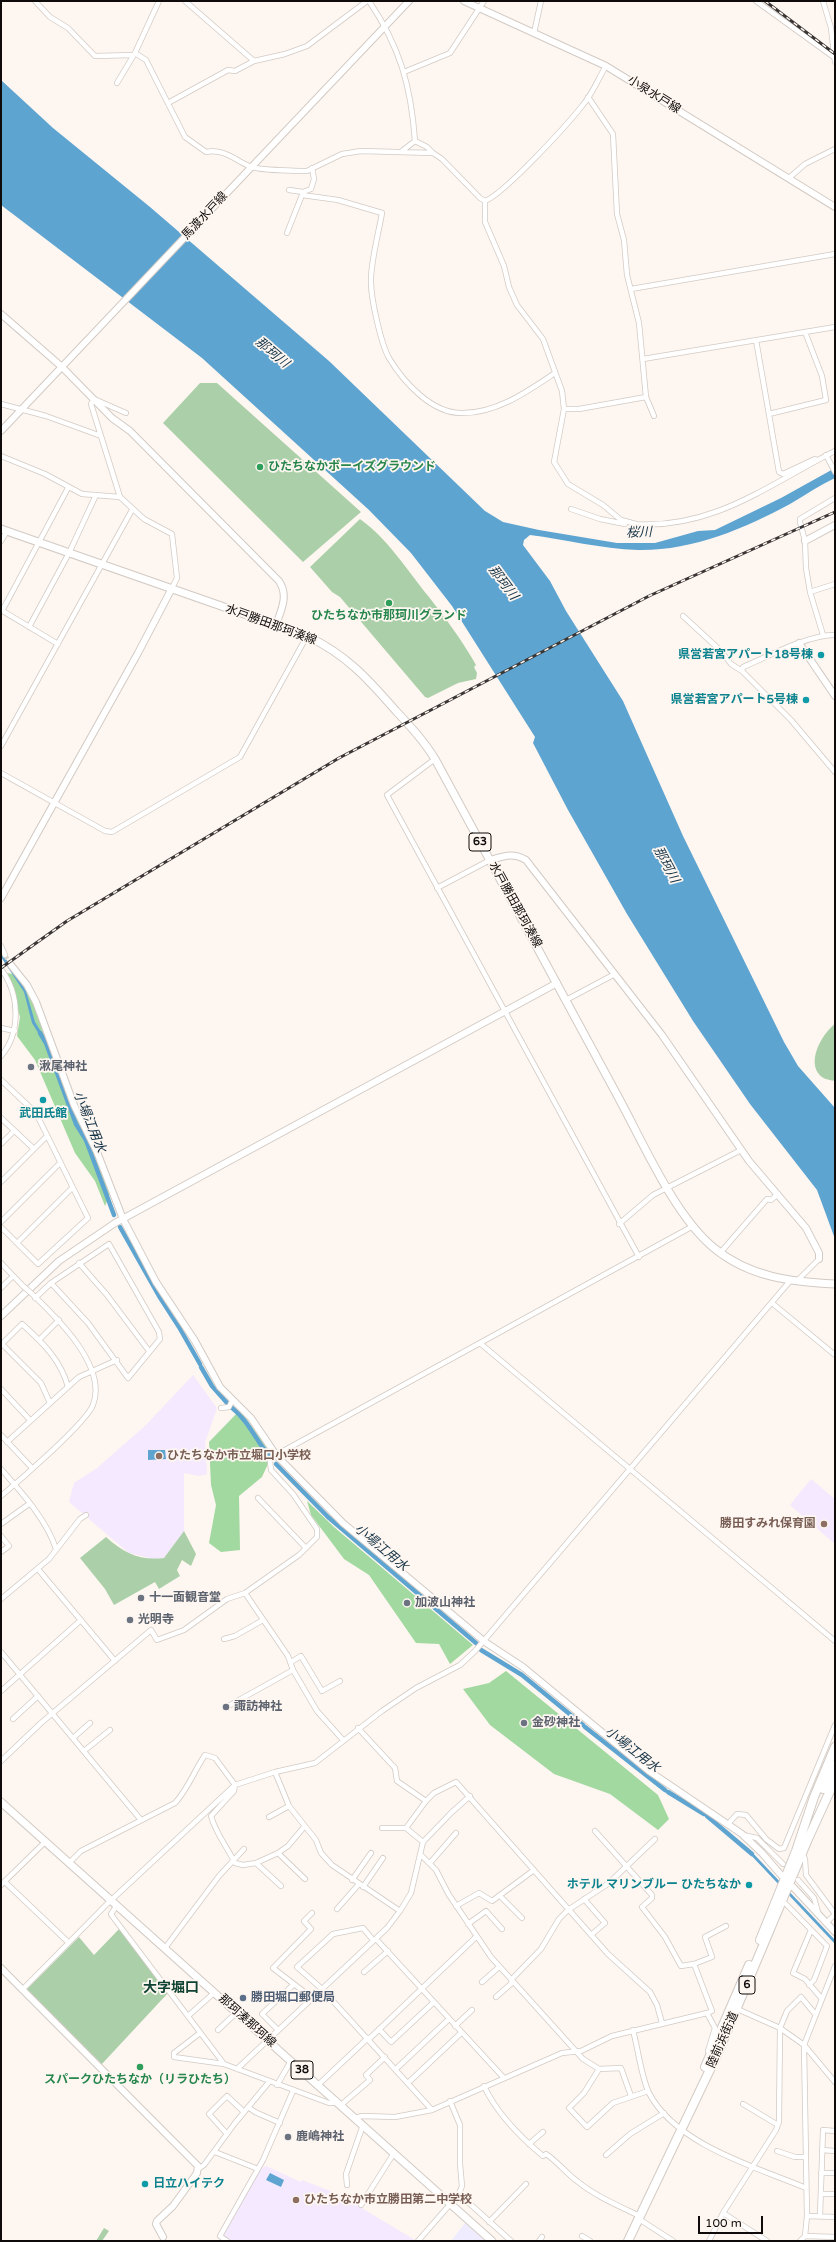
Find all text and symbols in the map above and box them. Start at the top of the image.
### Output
street label: 小泉水戸線 [625,73,683,117]
street label: 馬渡水戸線 [179,189,231,243]
water label: 那珂川 [252,334,292,372]
place label: ひたちなかボーイズグラウンド [268,460,436,474]
marker: ひたちなかボーイズグラウンド [255,462,265,472]
water label: 桜川 [626,525,652,541]
water label: 那珂川 [485,563,521,603]
marker: ひたちなか市那珂川グランド [384,598,394,608]
street label: 水戸勝田那珂湊線 [223,602,319,648]
place label: ひたちなか市那珂川グランド [311,609,467,623]
place label: 県営若宮アパート18号棟 [678,648,813,662]
marker: 県営若宮アパート18号棟 [816,650,826,660]
place label: 県営若宮アパート5号棟 [670,693,798,707]
marker: 県営若宮アパート5号棟 [801,695,811,705]
road number: 63 [469,833,491,851]
water label: 那珂川 [650,844,682,886]
street label: 水戸勝田那珂湊線 [485,860,545,950]
place label: 湫尾神社 [39,1060,87,1074]
marker: 湫尾神社 [26,1062,36,1072]
water label: 小場江用水 [70,1089,108,1155]
marker: 武田氏館 [38,1095,48,1105]
place label: 武田氏館 [19,1107,67,1121]
place label: ひたちなか市立堀口小学校 [167,1449,311,1463]
marker: ひたちなか市立堀口小学校 [154,1451,164,1461]
place label: 勝田すみれ保育園 [720,1517,816,1531]
marker: 勝田すみれ保育園 [819,1519,829,1529]
water label: 小場江用水 [351,1521,411,1575]
place label: 十一面観音堂 [149,1591,221,1605]
marker: 十一面観音堂 [136,1593,146,1603]
place label: 加波山神社 [415,1596,475,1610]
marker: 加波山神社 [402,1598,412,1608]
place label: 光明寺 [138,1613,174,1627]
marker: 光明寺 [125,1615,135,1625]
place label: 諏訪神社 [234,1700,282,1714]
marker: 諏訪神社 [221,1702,231,1712]
place label: 金砂神社 [532,1716,580,1730]
marker: 金砂神社 [519,1718,529,1728]
water label: 小場江用水 [602,1724,662,1776]
place label: ホテル マリンブルー ひたちなか [567,1878,741,1892]
marker: ホテル マリンブルー ひたちなか [744,1880,754,1890]
road number: 6 [739,1976,755,1994]
district label: 大字堀口 [143,1980,199,1996]
place label: 勝田堀口郵便局 [251,1991,335,2005]
street label: 那珂湊那珂線 [215,1992,279,2050]
marker: 勝田堀口郵便局 [238,1993,248,2003]
street label: 陸前浜街道 [704,2010,742,2070]
road number: 38 [291,2061,313,2079]
marker: スパークひたちなか（リラひたち） [135,2062,145,2072]
place label: スパークひたちなか（リラひたち） [44,2073,236,2087]
place label: 鹿嶋神社 [296,2130,344,2144]
marker: 鹿嶋神社 [283,2132,293,2142]
place label: 日立ハイテク [153,2177,225,2191]
marker: 日立ハイテク [140,2179,150,2189]
place label: ひたちなか市立勝田第二中学校 [304,2193,472,2207]
marker: ひたちなか市立勝田第二中学校 [291,2195,301,2205]
scale bar [700,2208,765,2234]
text: 100 m [705,2216,742,2230]

